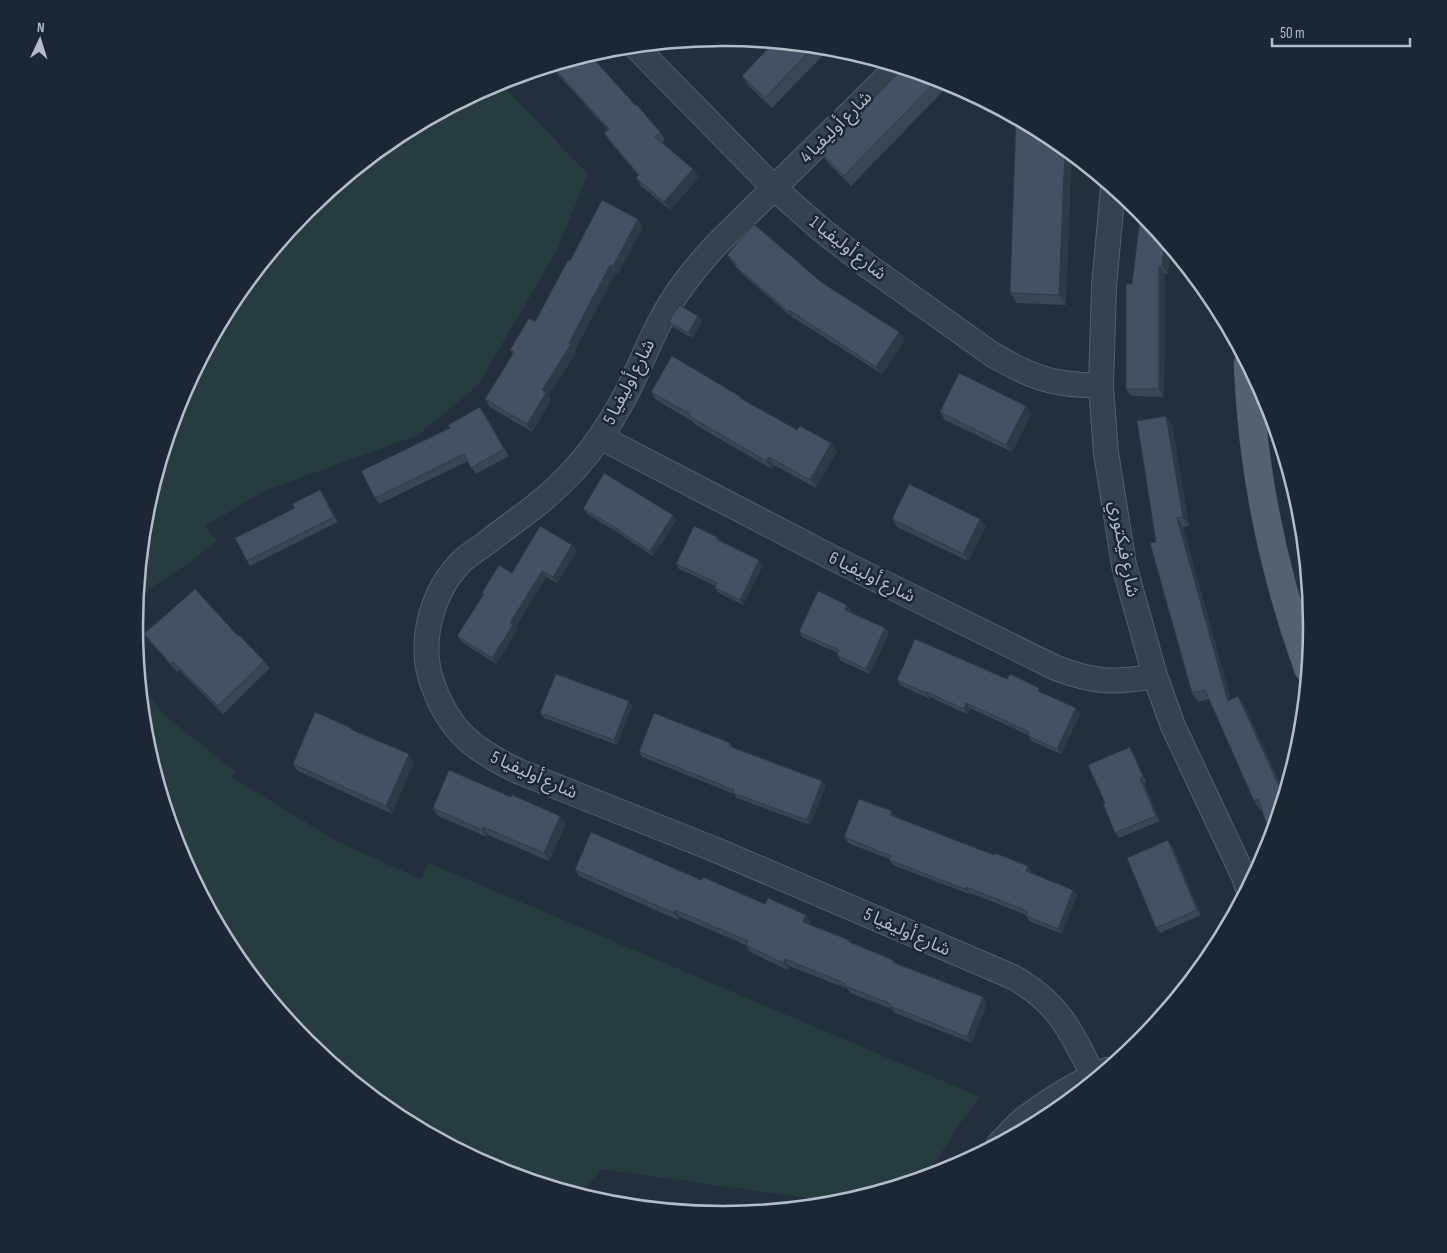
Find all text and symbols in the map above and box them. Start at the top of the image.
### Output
north arrow [15,15,65,65]
scale bar [1272,15,1410,47]
text: N [37,19,45,36]
text: 50 m [1280,24,1305,43]
street label: شارع أوليفيا 4 [795,86,878,169]
street label: شارع أوليفيا 1 [804,211,891,287]
street label: شارع أوليفيا 5 [598,335,662,429]
street label: شارع فيكتوري [1101,499,1144,599]
street label: شارع أوليفيا 6 [824,546,919,610]
street label: شارع أوليفيا 5 [486,745,581,806]
street label: شارع أوليفيا 5 [859,902,954,963]

